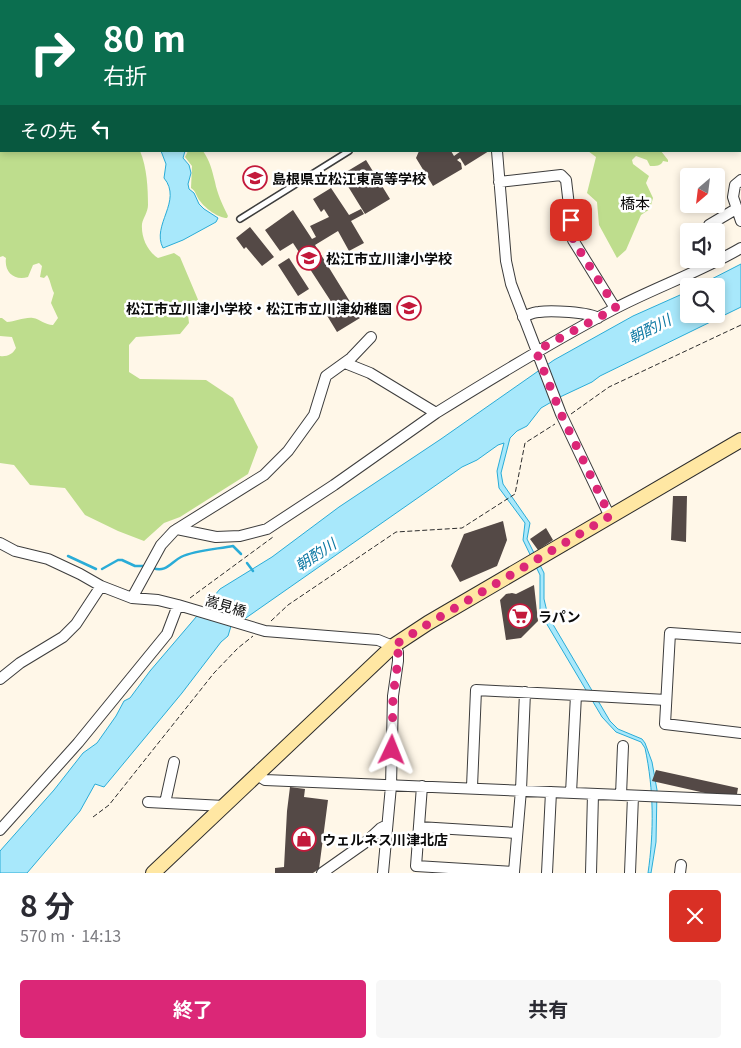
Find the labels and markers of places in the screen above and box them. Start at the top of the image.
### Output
school or university icon: 島根県立松江東高等学校 [242,165,268,191]
place label: 島根県立松江東高等学校 [272,168,426,188]
pin [550,199,592,241]
school or university icon: 松江市立川津小学校 [296,245,322,271]
place label: 松江市立川津小学校 [326,248,452,268]
school or university icon: 松江市立川津小学校・松江市立川津幼稚園 [396,295,422,321]
place label: 松江市立川津小学校・松江市立川津幼稚園 [126,298,392,318]
supermarket icon: ラパン [507,603,533,629]
place label: ラパン [538,606,581,626]
shop icon: ウェルネス川津北店 [291,826,317,852]
place label: ウェルネス川津北店 [322,829,448,849]

